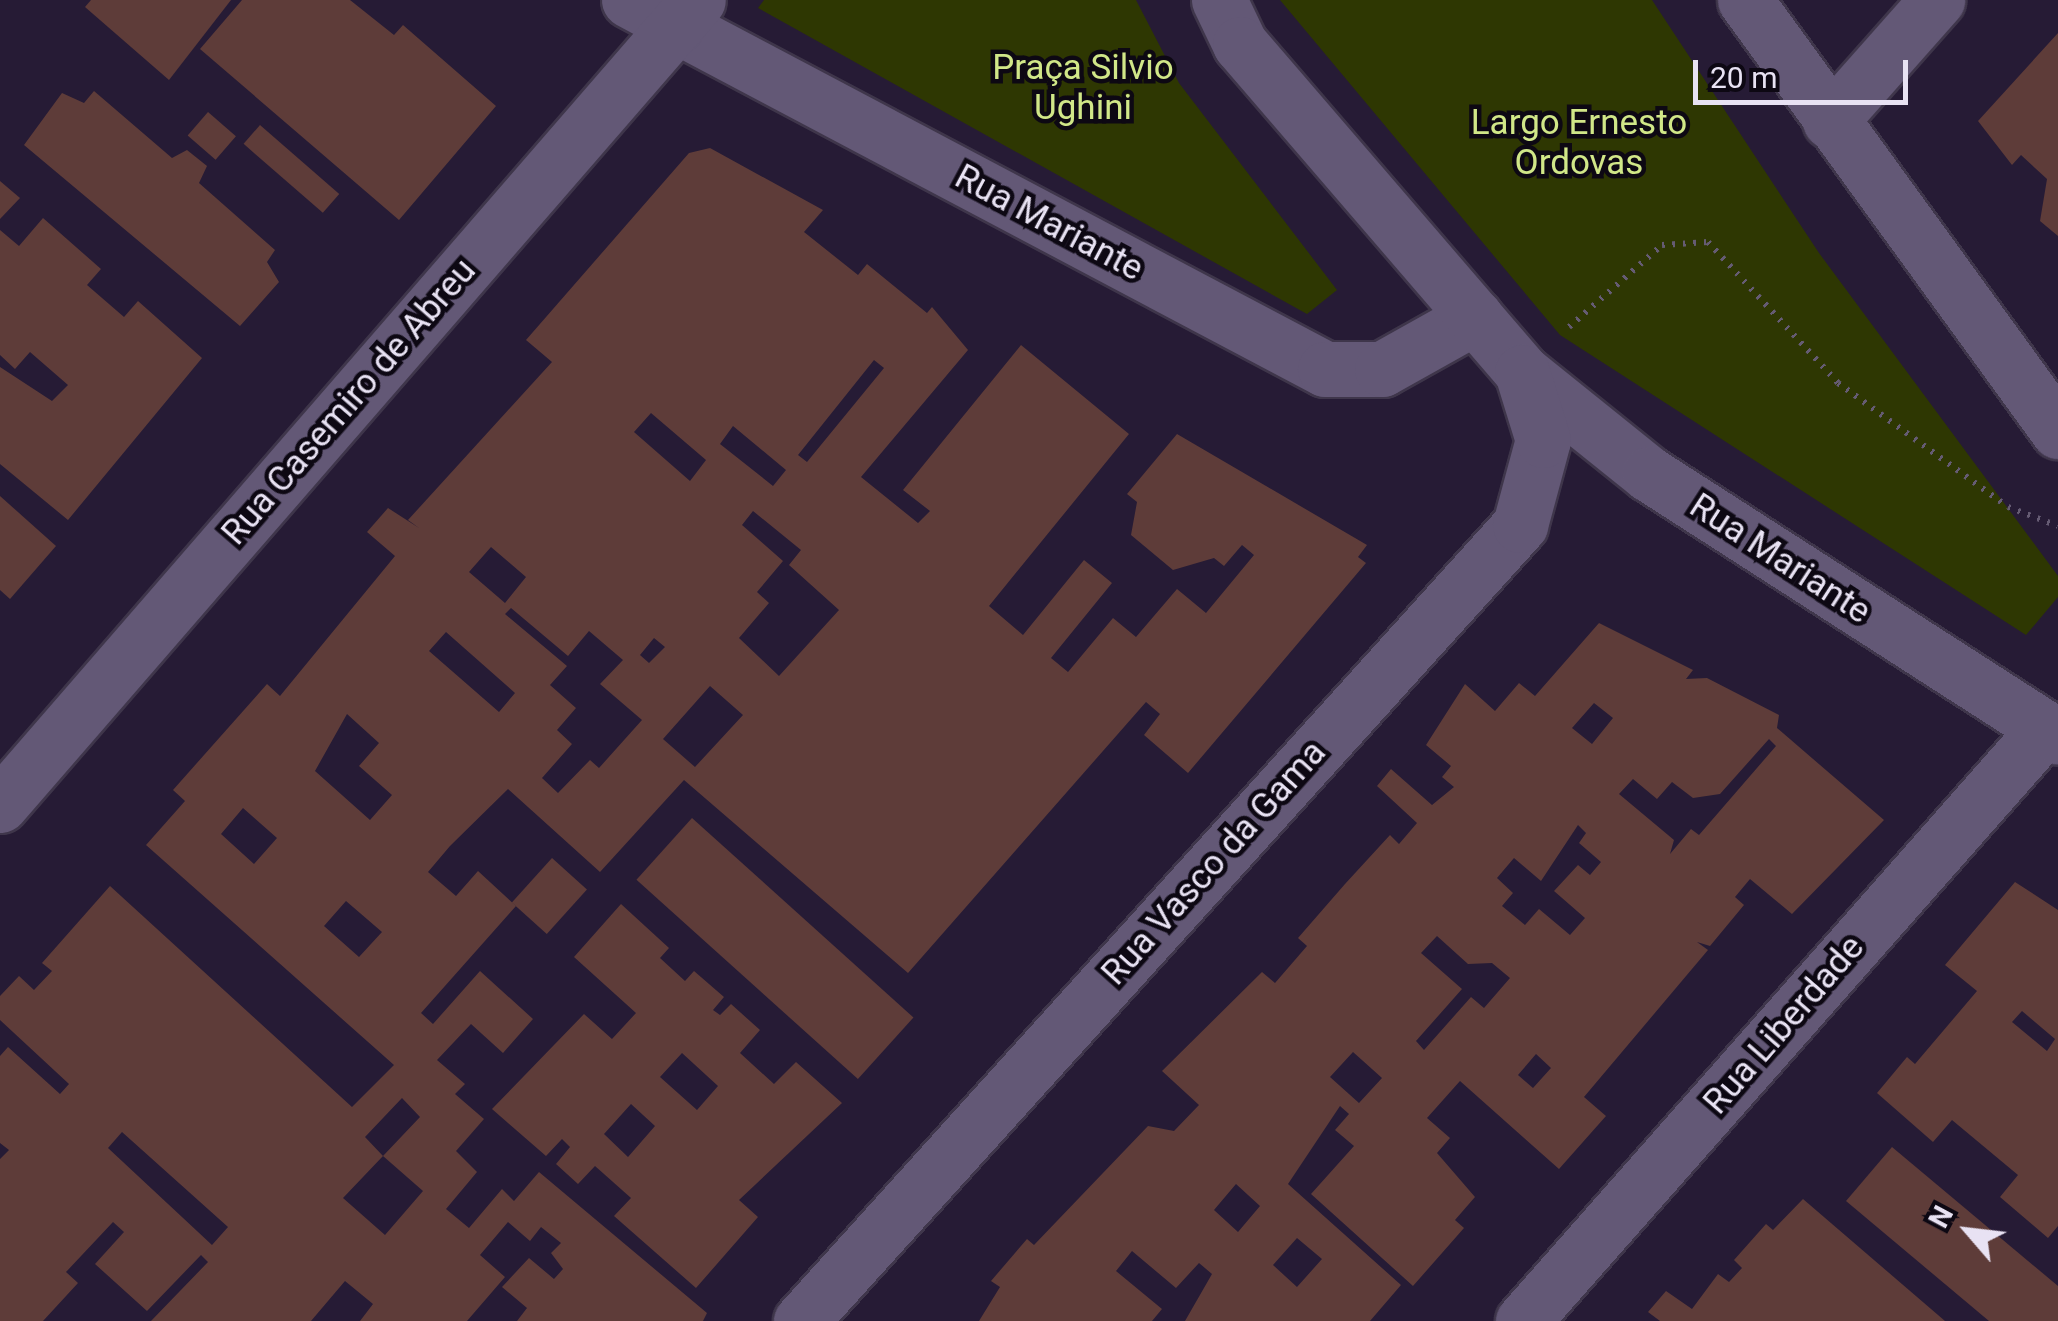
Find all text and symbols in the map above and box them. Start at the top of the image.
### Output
scale bar [1698,40,1913,102]
park label: Praça Silvio Ughini [992,47,1174,129]
text: 20 m [1710,60,1777,95]
park label: Largo Ernesto Ordovas [1471,102,1687,184]
street label: Rua Mariante [948,156,1150,290]
street label: Rua Casemiro de Abreu [213,250,485,554]
street label: Rua Mariante [1682,485,1878,633]
street label: Rua Vasco da Gama [1093,732,1335,994]
street label: Rua Liberdade [1695,927,1873,1123]
north arrow [1918,1181,2018,1281]
text: N [1922,1200,1960,1233]

